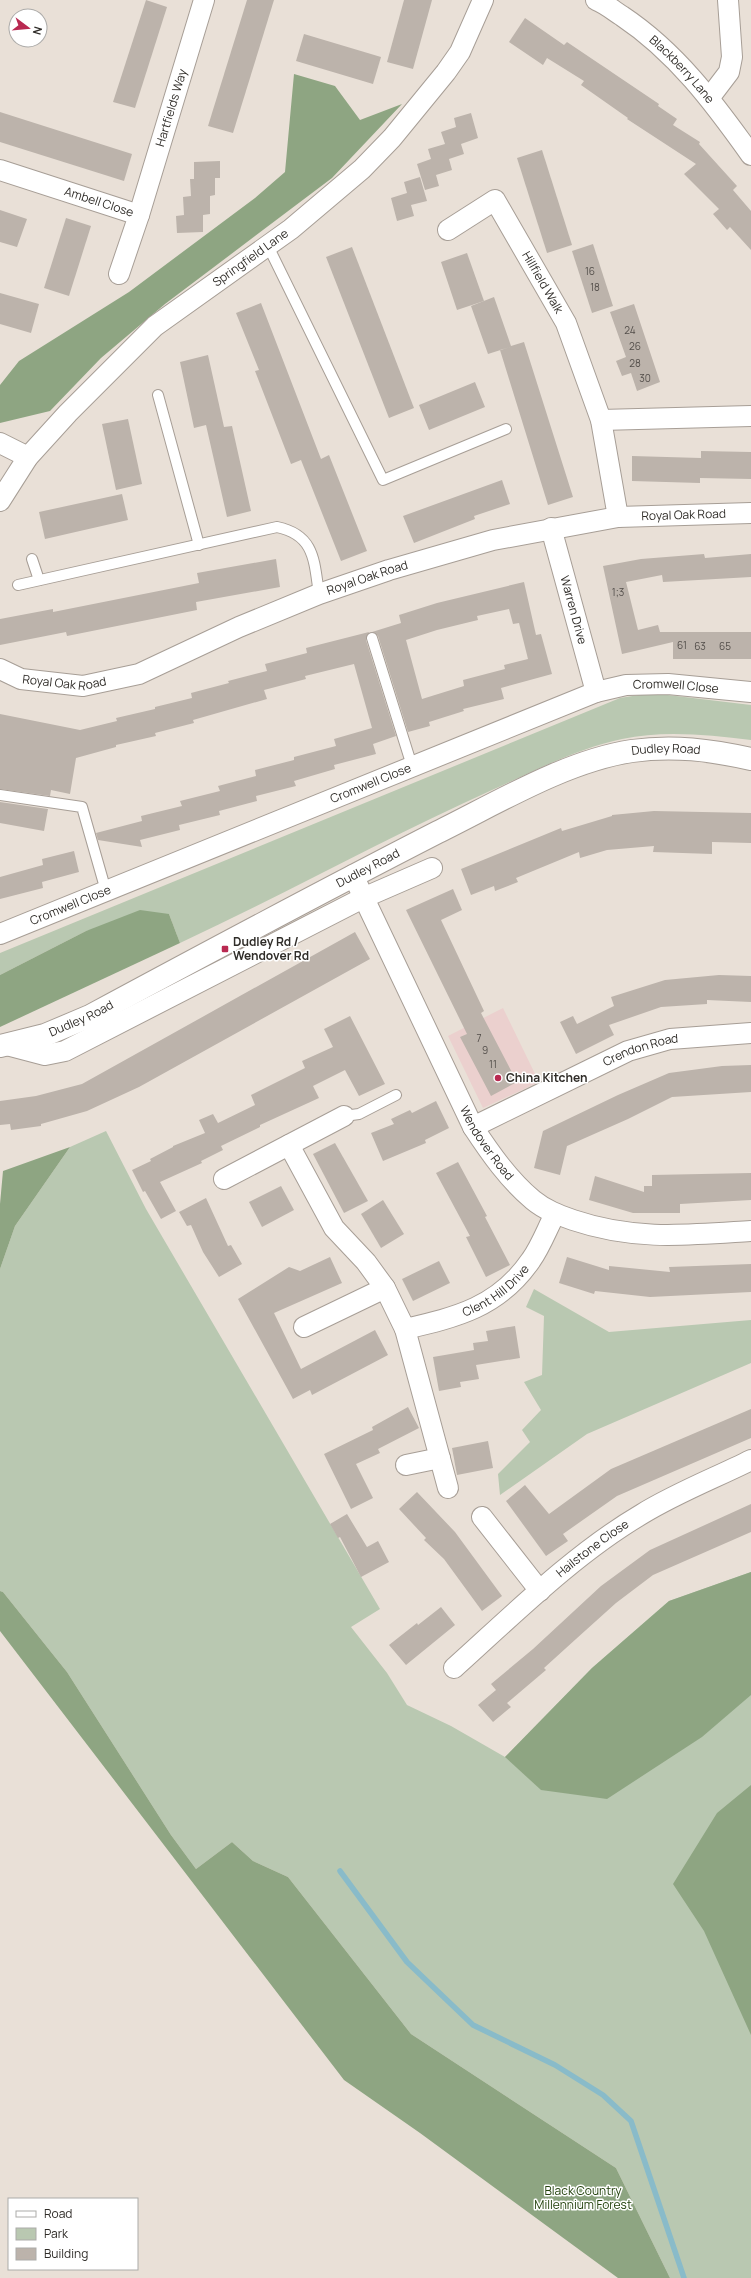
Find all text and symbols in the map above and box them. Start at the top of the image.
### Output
north arrow [8,8,48,48]
text: N [30,25,46,37]
street label: Blackberry Lane [646,31,718,107]
street label: Hartfields Way [151,66,191,149]
street label: Ambell Close [62,182,136,221]
street label: Springfield Lane [209,225,292,290]
street label: Hillfield Walk [518,248,568,317]
house number: 16 [585,264,595,278]
house number: 18 [590,280,600,294]
house number: 24 [624,323,636,337]
house number: 26 [629,339,641,353]
house number: 28 [629,356,641,370]
house number: 30 [639,371,651,385]
street label: Royal Oak Road [641,505,726,524]
street label: Royal Oak Road [324,556,410,599]
street label: Warren Drive [556,574,591,646]
house number: 1;3 [612,585,624,599]
house number: 61 [677,638,687,652]
house number: 63 [694,639,706,653]
house number: 65 [719,639,731,653]
street label: Royal Oak Road [22,670,108,694]
street label: Cromwell Close [633,675,720,697]
street label: Dudley Road [630,739,701,759]
street label: Cromwell Close [327,759,413,807]
street label: Dudley Road [333,844,402,891]
street label: Cromwell Close [27,881,113,929]
place label: Dudley Rd / Wendover Rd [233,933,309,964]
marker: Dudley Rd / Wendover Rd [220,944,230,954]
street label: Dudley Road [46,996,116,1040]
street label: Crendon Road [600,1029,679,1070]
house number: 7 [476,1031,482,1045]
house number: 9 [482,1043,488,1057]
house number: 11 [489,1057,497,1071]
place label: China Kitchen [506,1069,588,1086]
marker: China Kitchen [493,1073,503,1083]
street label: Wendover Road [456,1103,518,1184]
street label: Clent Hill Drive [460,1261,533,1320]
street label: Hailstone Close [552,1515,632,1581]
park label: Black Country Millennium Forest [534,2182,632,2213]
legend [8,2198,138,2270]
text: Road [44,2205,72,2222]
text: Park [44,2225,69,2242]
text: Building [44,2245,88,2262]

